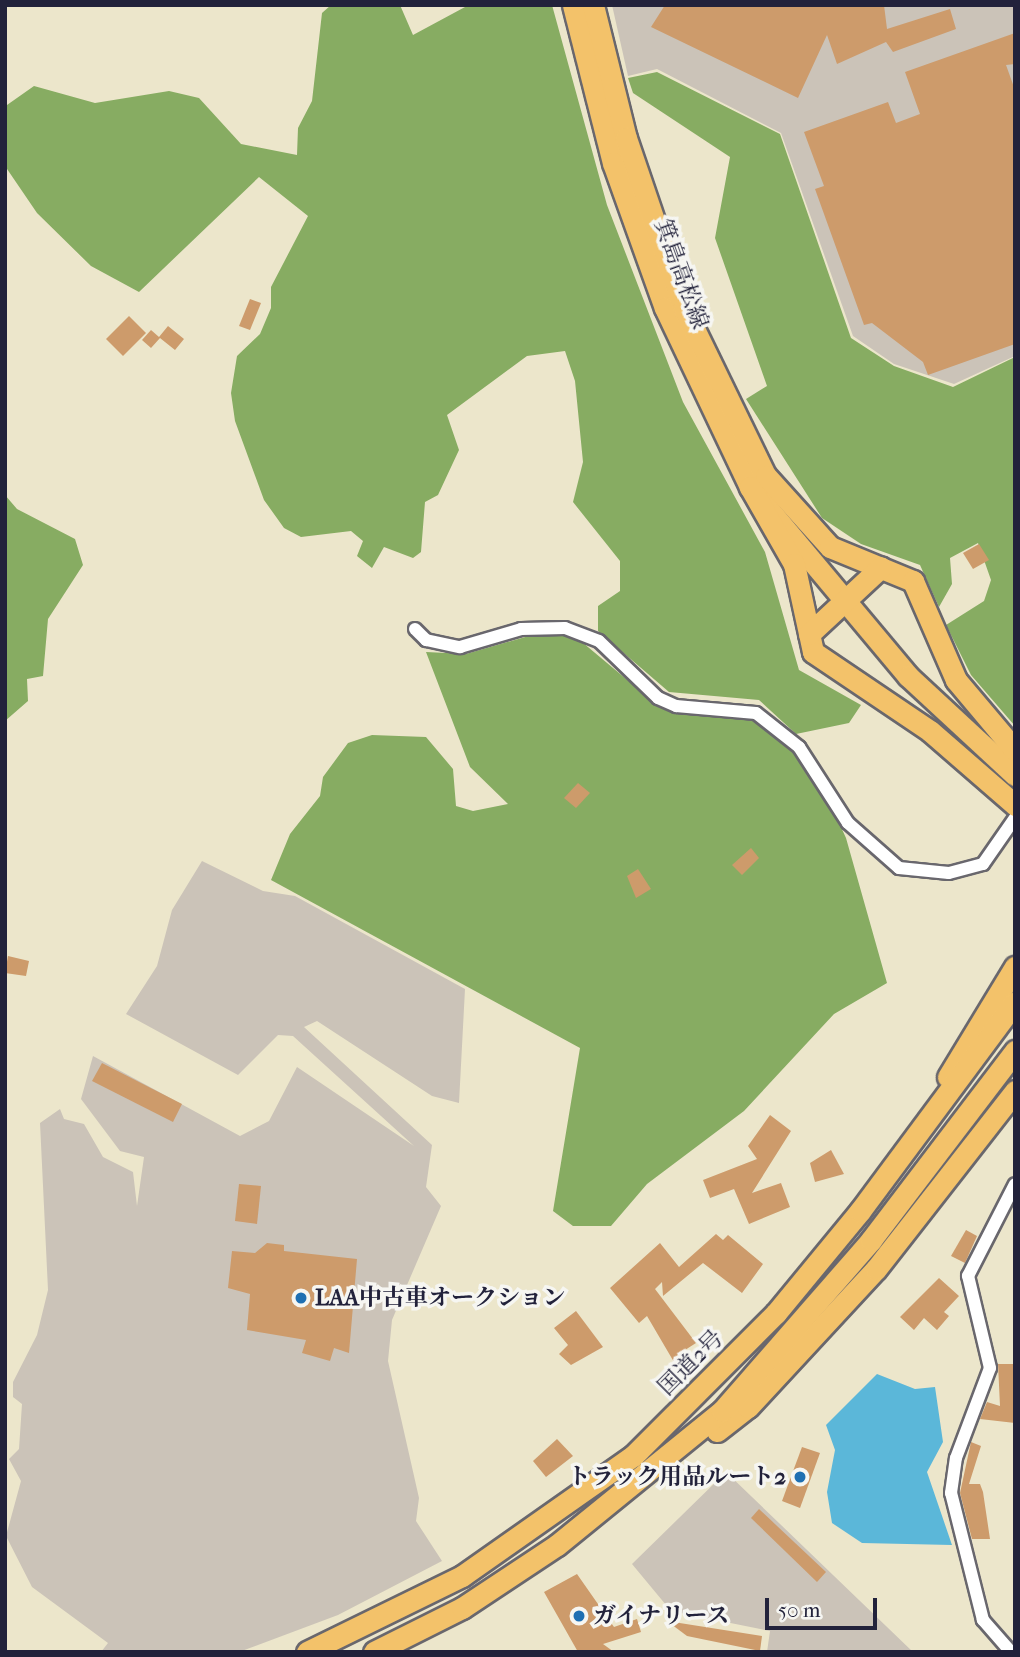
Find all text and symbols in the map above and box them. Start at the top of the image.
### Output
street label: 箕島高松線 [648,215,714,333]
place label: LAA中古車オークション [315,1284,566,1312]
marker: LAA中古車オークション [293,1290,309,1306]
street label: 国道2号 [653,1325,729,1401]
place label: トラック用品ルート2 [567,1463,786,1491]
marker: トラック用品ルート2 [792,1469,808,1485]
scale bar [768,1584,880,1628]
text: 50 m [778,1598,821,1622]
place label: ガイナリース [593,1602,731,1630]
marker: ガイナリース [571,1608,587,1624]

